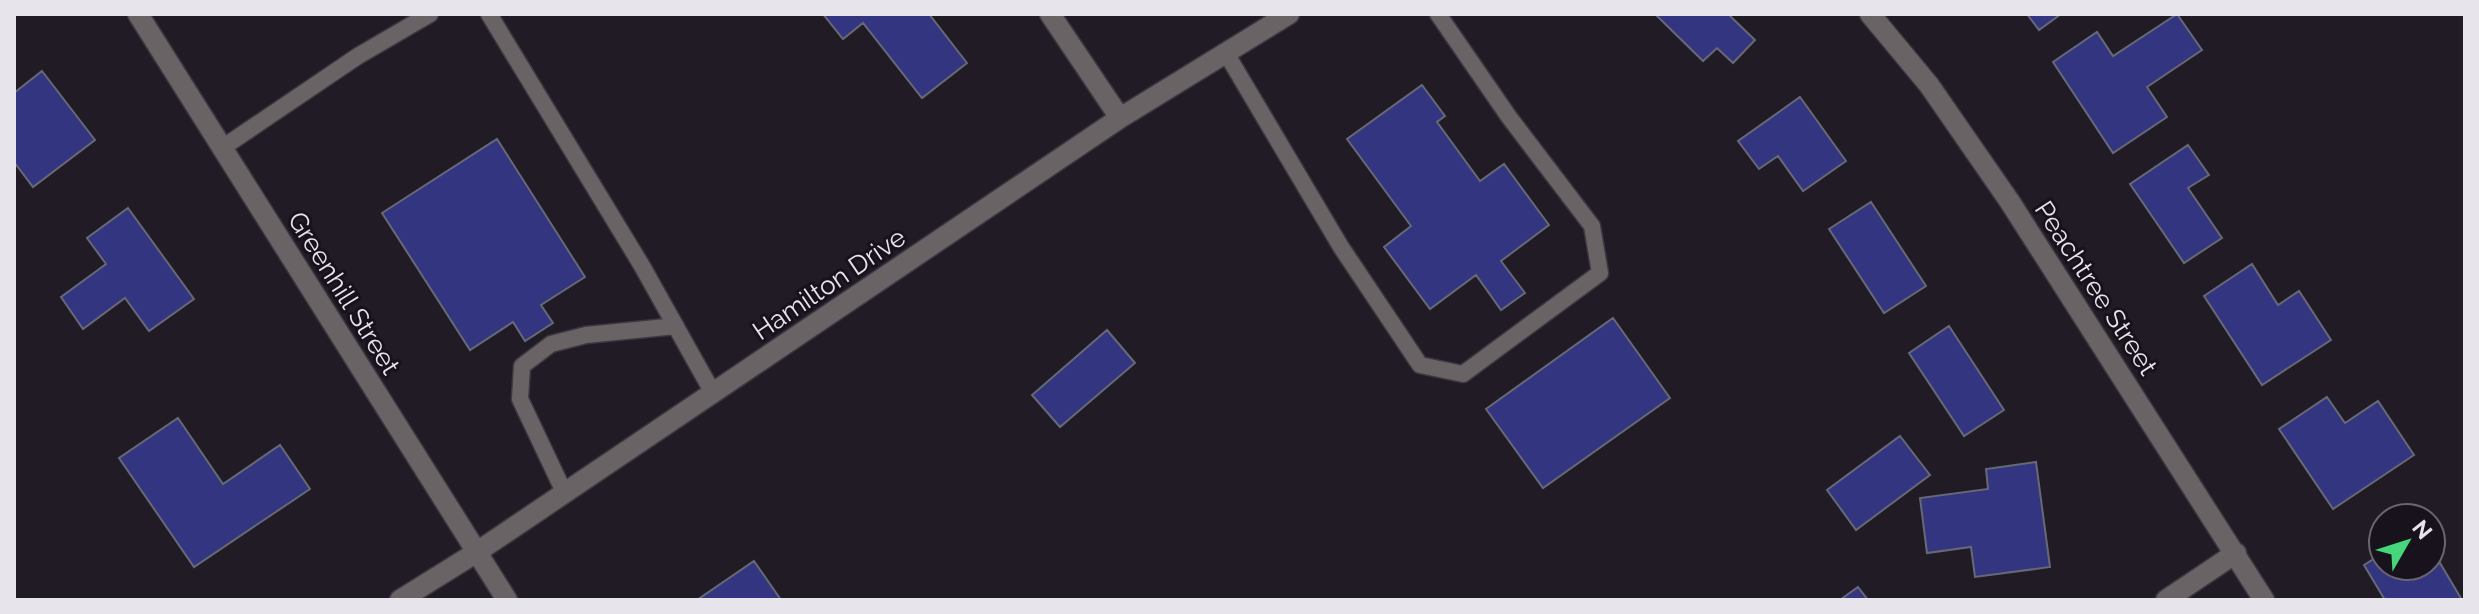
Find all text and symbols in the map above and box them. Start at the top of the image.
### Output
street label: Peachtree Street [2029,195,2164,381]
street label: Greenhill Street [282,206,406,380]
street label: Hamilton Drive [747,222,911,346]
north arrow [2367,502,2447,582]
text: N [2407,515,2438,544]

